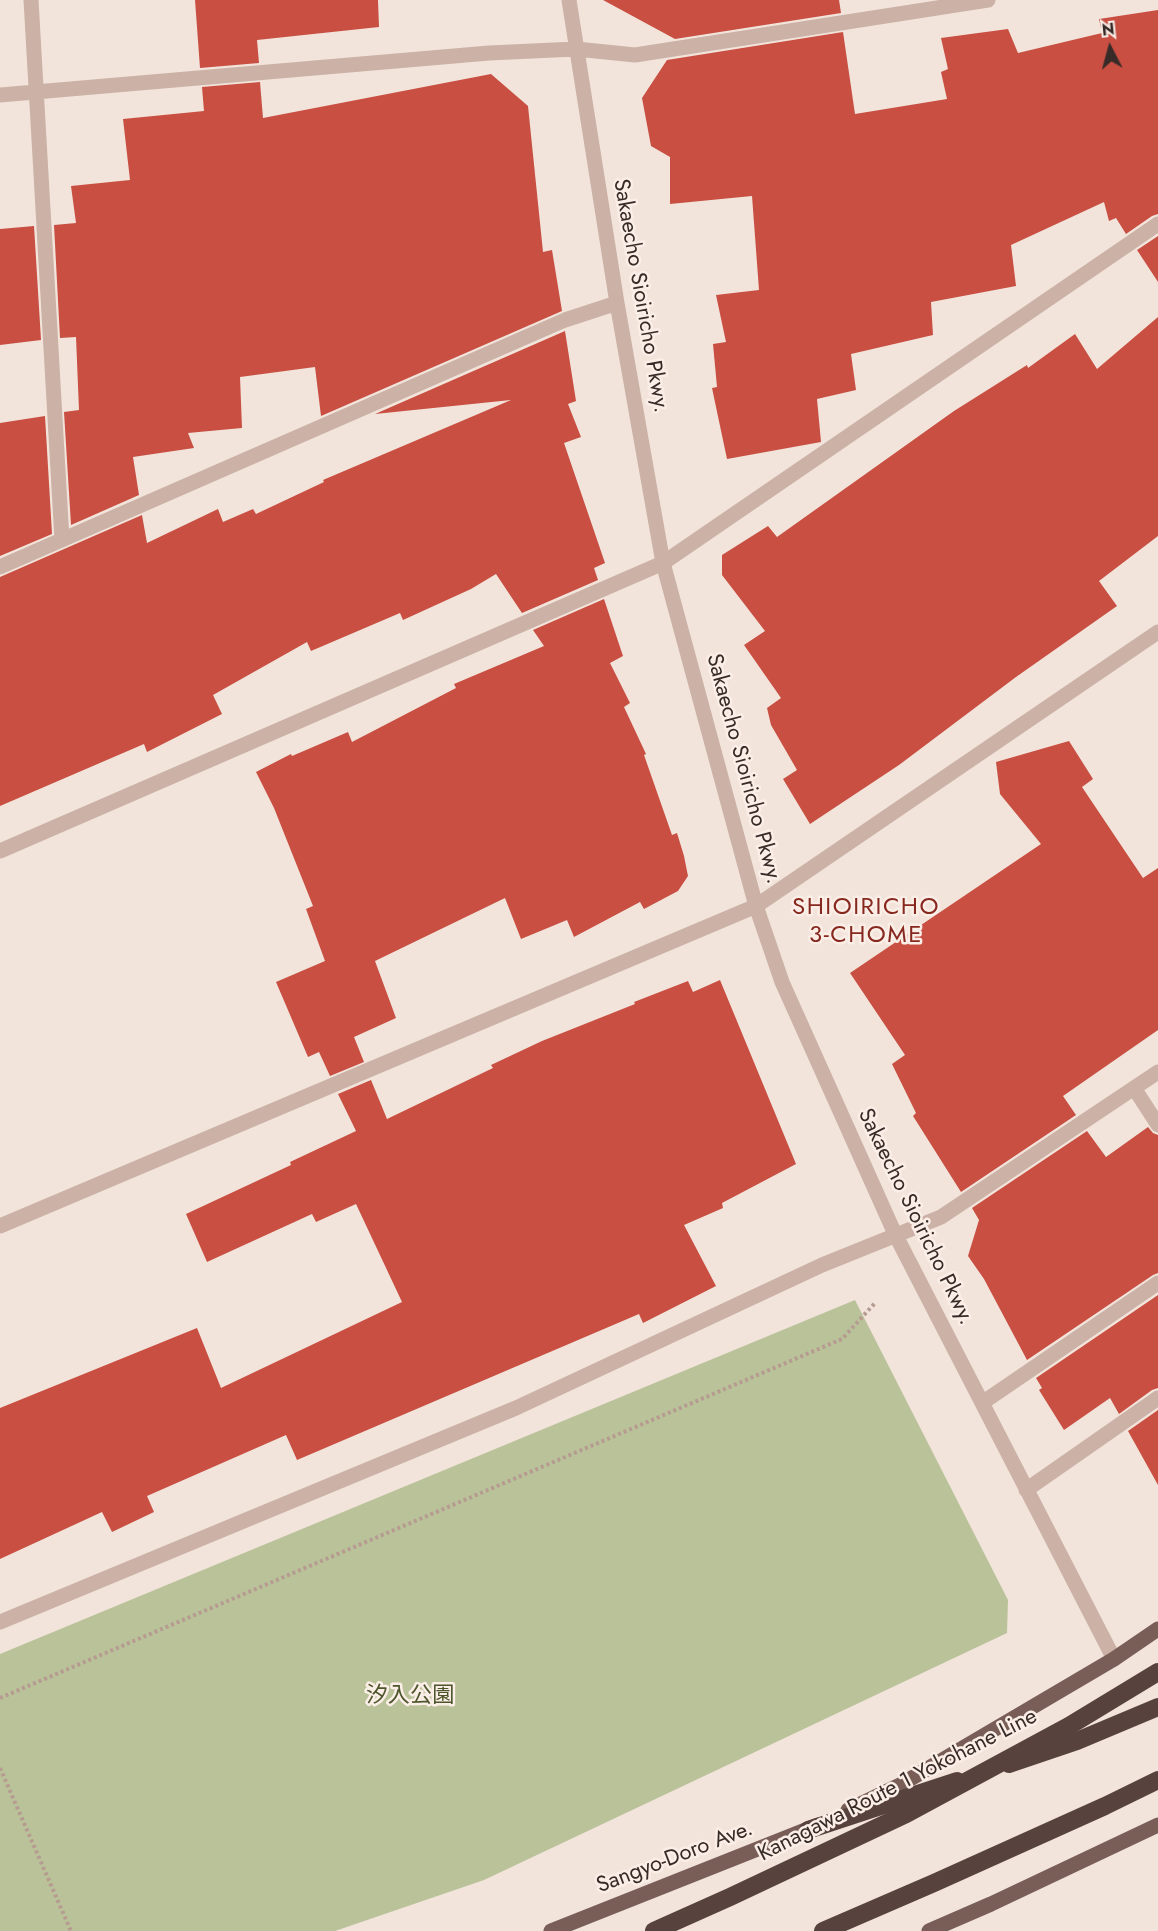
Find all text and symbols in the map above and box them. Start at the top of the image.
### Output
text: N [1101,17,1116,42]
north arrow [1080,18,1140,78]
street label: Sakaecho Sioiricho Pkwy. [606,177,674,415]
street label: Sakaecho Sioiricho Pkwy. [700,651,786,887]
district label: SHIOIRICHO 3-CHOME [792,894,940,950]
street label: Sakaecho Sioiricho Pkwy. [851,1105,979,1329]
park label: 汐入公園 [366,1684,454,1710]
street label: Kanagawa Route 1 Yokohane Line [754,1704,1042,1868]
street label: Sangyo-Doro Ave. [593,1816,757,1900]

